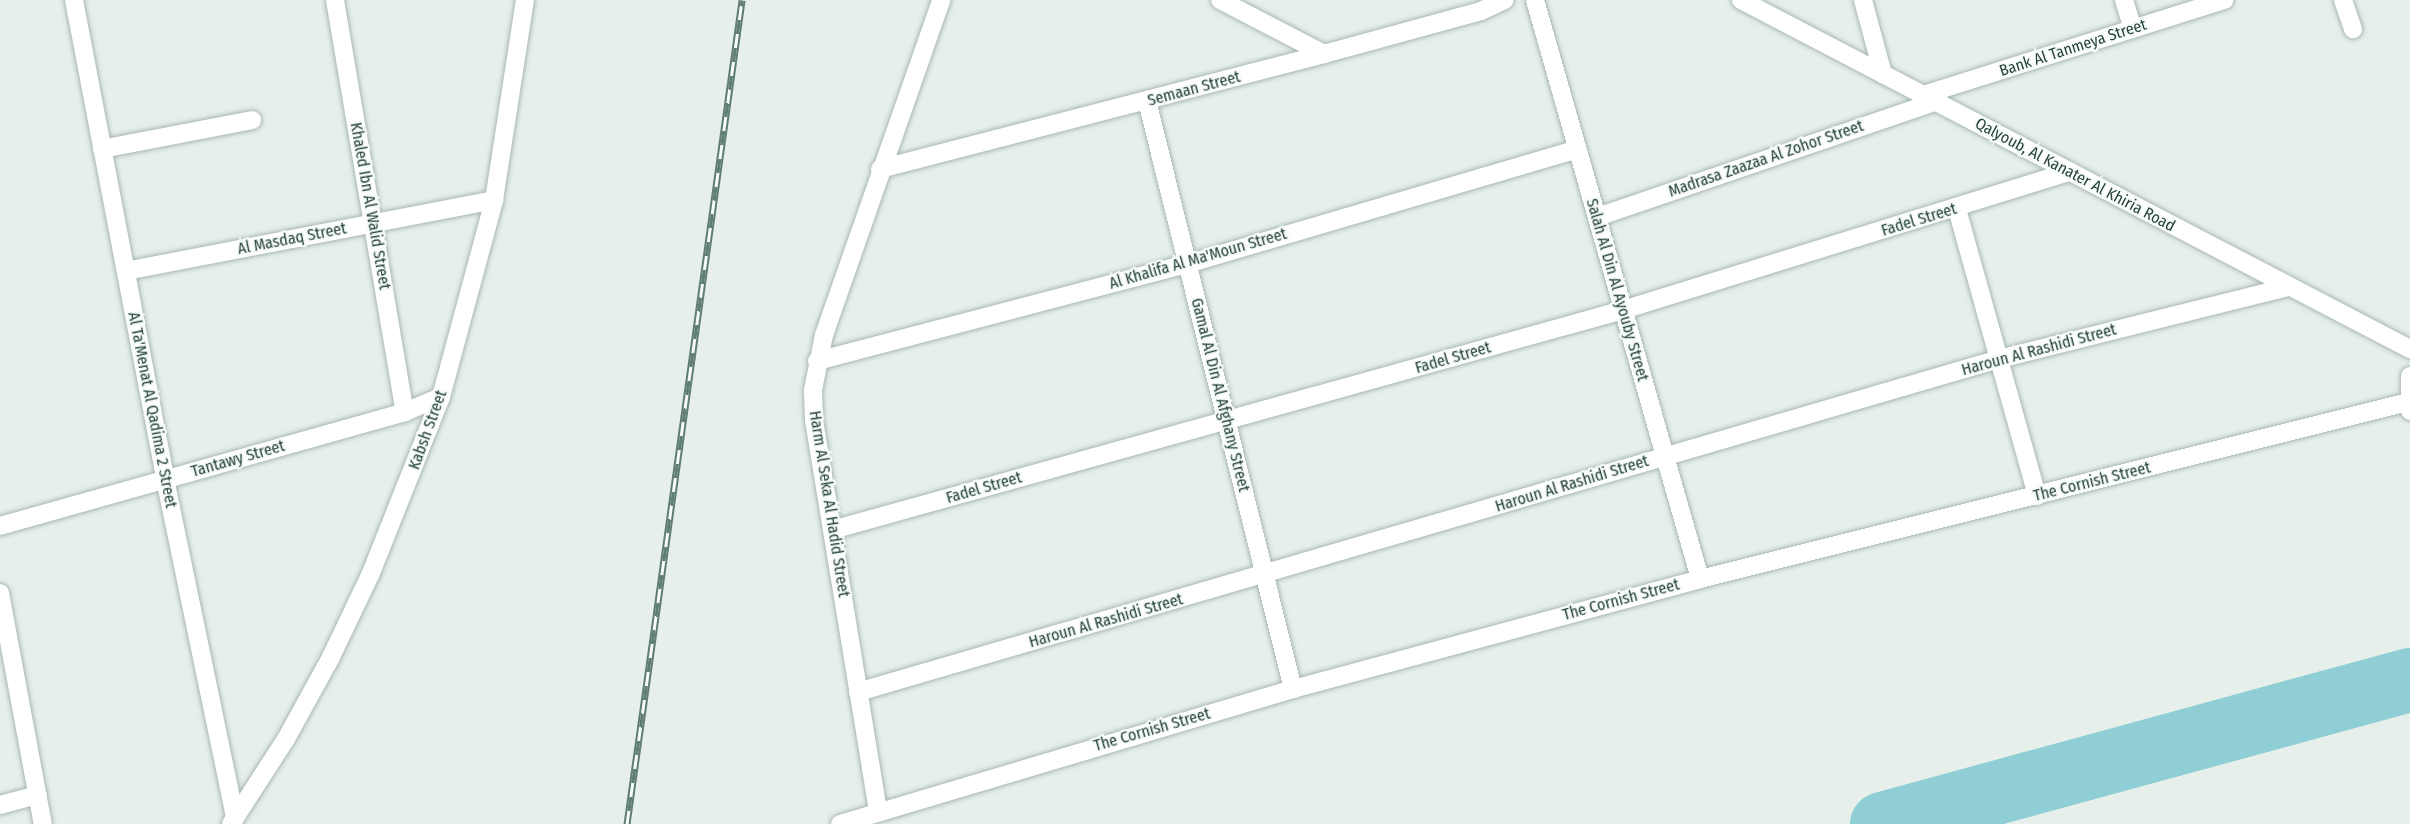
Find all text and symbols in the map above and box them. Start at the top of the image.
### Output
street label: Bank Al Tanmeya Street [1997,15,2149,81]
street label: Semaan Street [1145,67,1243,111]
street label: Qalyoub, Al Kanater Al Khiria Road [1972,114,2178,236]
street label: Madrasa Zaazaa Al Zohor Street [1666,117,1866,201]
street label: Khaled Ibn Al Walid Street [346,121,394,291]
street label: Salah Al Din Al Ayouby Street [1582,196,1652,384]
street label: Fadel Street [1879,199,1959,241]
street label: Al Masdaq Street [236,219,348,259]
street label: Al Khalifa Al Ma'Moun Street [1107,224,1289,294]
street label: Gamal Al Din Al Afghany Street [1187,296,1253,494]
street label: Al Ta'Menat Al Qadima 2 Street [124,310,180,510]
street label: Haroun Al Rashidi Street [1960,320,2118,380]
street label: Fadel Street [1413,338,1493,378]
street label: Kabsh Street [405,388,451,472]
street label: Harm Al Seka Al Hadid Street [805,409,853,599]
street label: Tantawy Street [189,436,287,482]
street label: Haroun Al Rashidi Street [1493,452,1651,516]
street label: The Cornish Street [2031,458,2153,506]
street label: Fadel Street [944,468,1024,508]
street label: The Cornish Street [1560,575,1682,625]
street label: Haroun Al Rashidi Street [1027,590,1185,652]
street label: The Cornish Street [1092,704,1212,756]

